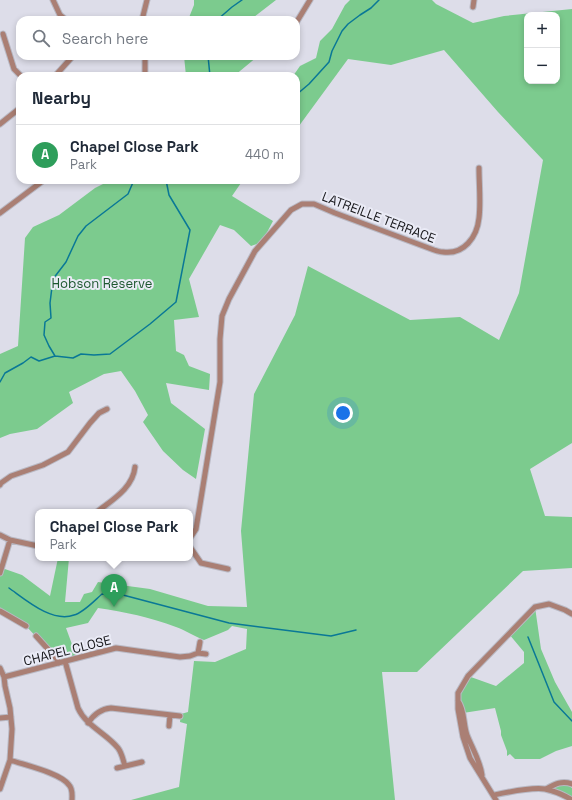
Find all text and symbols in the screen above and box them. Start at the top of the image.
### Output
map controls [524,12,560,84]
button: + [524,12,560,48]
search box [16,16,300,60]
icon: search [30,27,52,49]
text: Search here [62,29,148,48]
button: − [524,48,560,84]
text: Nearby [32,87,91,109]
text: Chapel Close Park [70,137,199,156]
text: A [41,146,49,163]
text: 440 m [245,146,284,163]
text: Park [70,156,97,173]
street label: LATREILLE TERRACE [320,188,438,247]
park label: Hobson Reserve [52,275,152,292]
your location [333,403,353,423]
popup [35,509,193,561]
text: Chapel Close Park [50,517,178,536]
text: Park [50,536,77,553]
pin: A [101,574,127,607]
street label: CHAPEL CLOSE [22,631,113,670]

